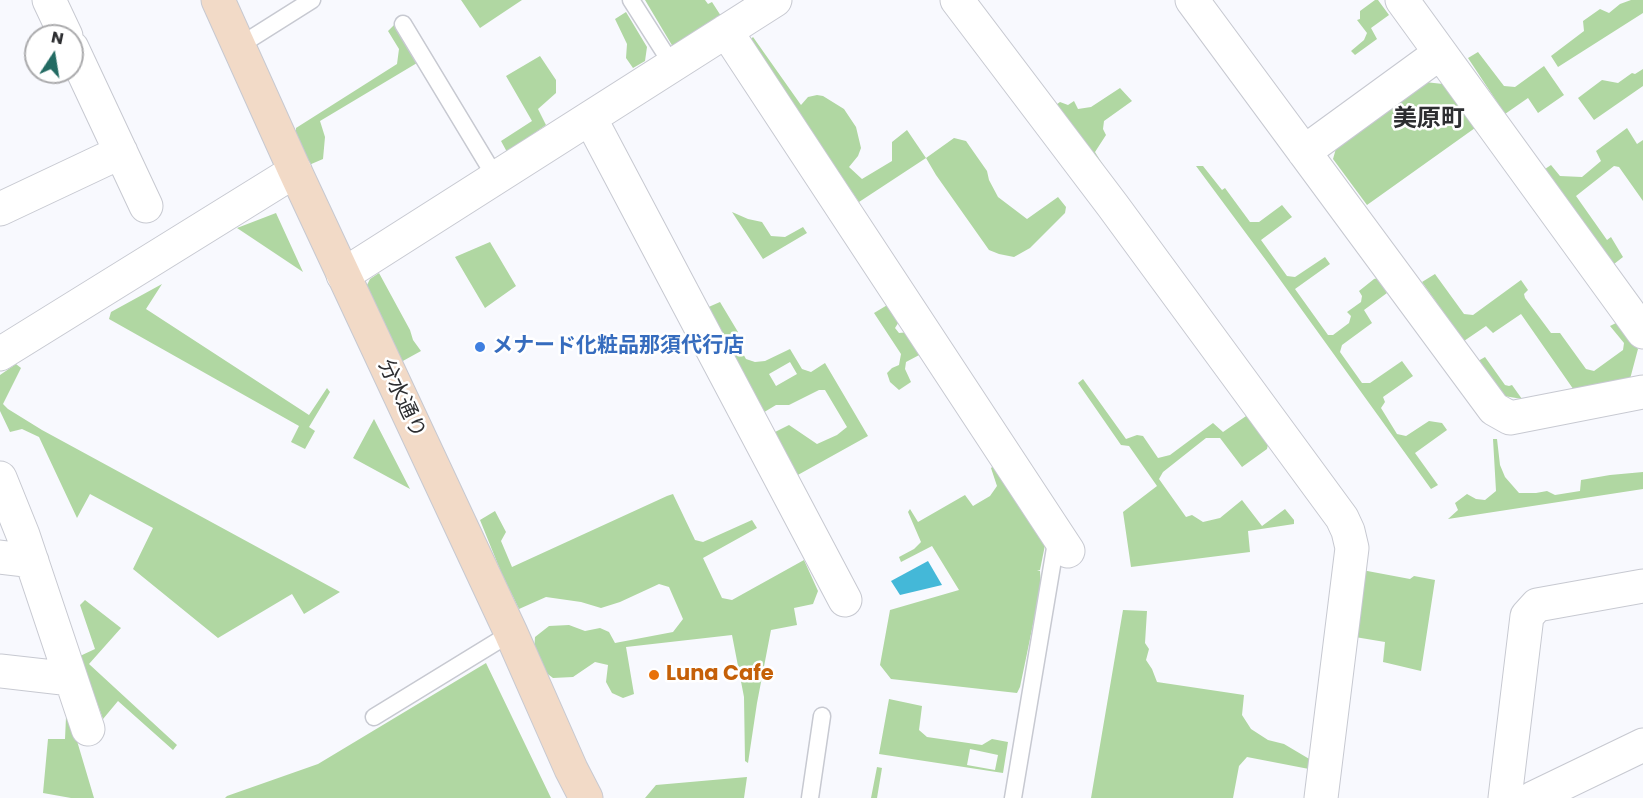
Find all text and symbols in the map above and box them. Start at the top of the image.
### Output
north arrow [24,24,84,84]
text: N [49,25,66,50]
district label: 美原町 [1393,106,1465,134]
place label: メナード化粧品那須代行店 [492,334,744,360]
marker: メナード化粧品那須代行店 [473,340,487,354]
street label: 分水通り [372,356,430,442]
place label: Luna Cafe [666,662,774,688]
marker: Luna Cafe [647,668,661,682]

